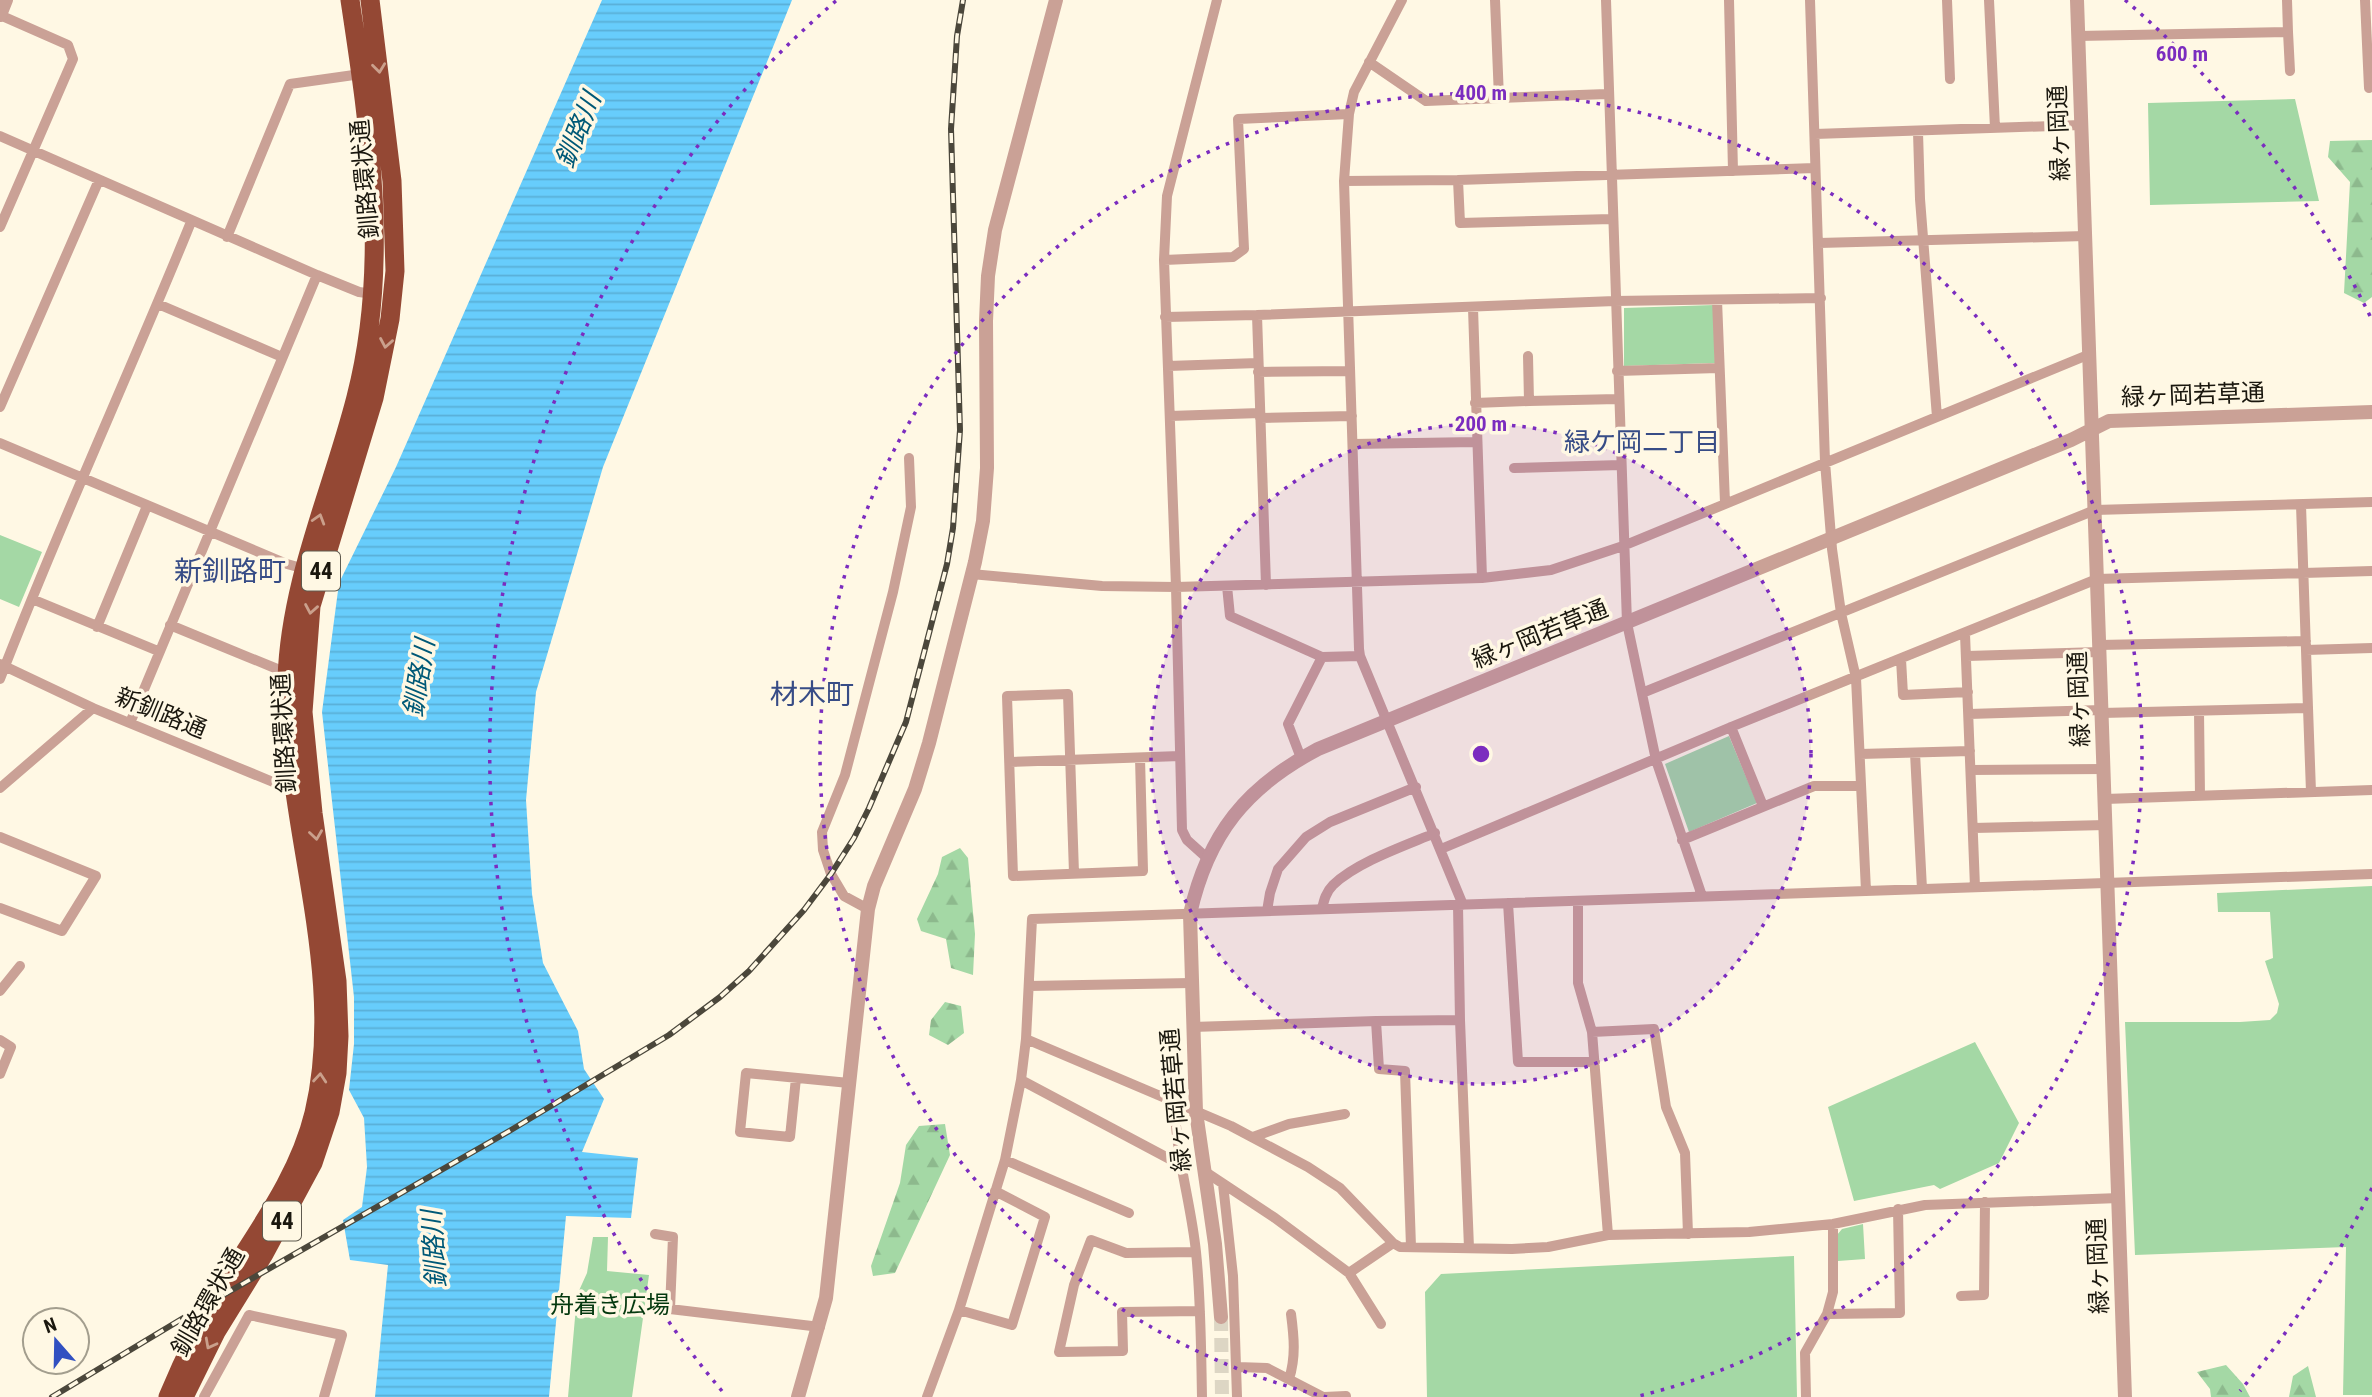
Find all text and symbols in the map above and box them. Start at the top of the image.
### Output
text: 600 m [2156,42,2208,66]
one-way arrow [371,62,386,73]
text: 400 m [1455,81,1507,105]
water label: 釧路川 [549,85,608,172]
street label: 緑ヶ岡通 [2043,85,2075,181]
street label: 釧路環状通 [346,118,384,240]
one-way arrow [379,337,394,349]
street label: 緑ヶ岡若草通 [2121,378,2265,412]
text: 200 m [1455,412,1507,436]
district label: 緑ケ岡二丁目 [1564,427,1720,457]
one-way arrow [311,513,325,525]
road number: 44 [302,552,340,590]
district label: 新釧路町 [174,555,286,588]
street label: 緑ヶ岡若草通 [1468,594,1612,674]
one-way arrow [304,603,319,615]
water label: 釧路川 [398,634,440,719]
street label: 緑ヶ岡通 [2063,651,2095,747]
street label: 釧路環状通 [267,672,301,794]
district label: 材木町 [770,678,854,711]
street label: 新釧路通 [111,682,211,744]
centre of rings [1469,742,1493,766]
one-way arrow [309,829,324,841]
street label: 緑ヶ岡若草通 [1156,1027,1196,1173]
one-way arrow [312,1072,327,1084]
road number: 44 [263,1202,301,1240]
water label: 釧路川 [416,1206,452,1289]
street label: 緑ヶ岡通 [2082,1218,2114,1314]
street label: 釧路環状通 [166,1243,250,1361]
park label: 舟着き広場 [550,1291,670,1319]
north arrow [21,1306,91,1376]
text: N [41,1313,60,1338]
one-way arrow [205,1337,218,1350]

